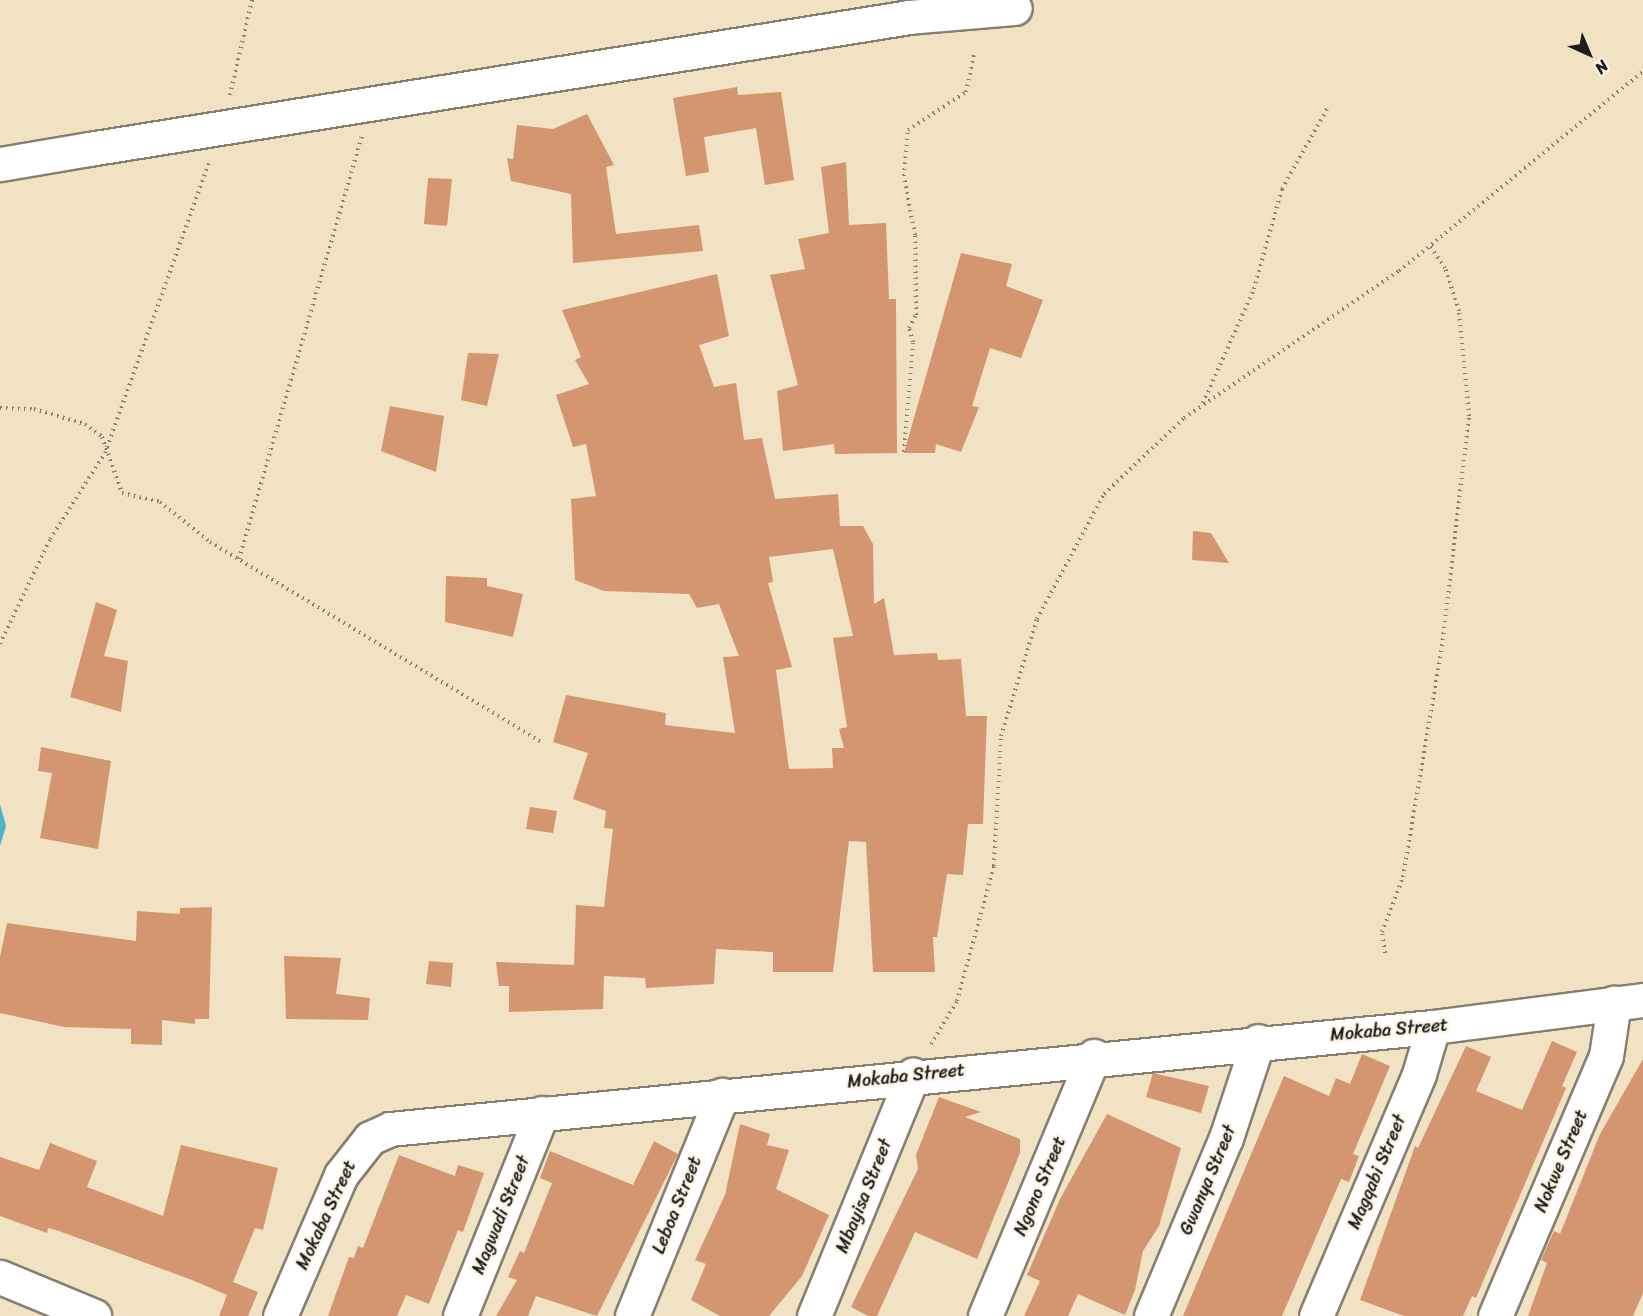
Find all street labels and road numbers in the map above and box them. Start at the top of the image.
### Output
street label: Mokaba Street [1329,1014,1449,1046]
street label: Mokaba Street [846,1059,966,1093]
street label: Nokwe Street [1530,1106,1592,1216]
street label: Magqabi Street [1343,1112,1411,1232]
street label: Gwanya Street [1175,1122,1241,1238]
street label: Ngono Street [1009,1133,1071,1239]
street label: Mbayisa Street [831,1136,897,1256]
street label: Magwadi Street [467,1153,535,1277]
street label: Leboa Street [648,1153,706,1257]
street label: Mokaba Street [291,1157,361,1273]

